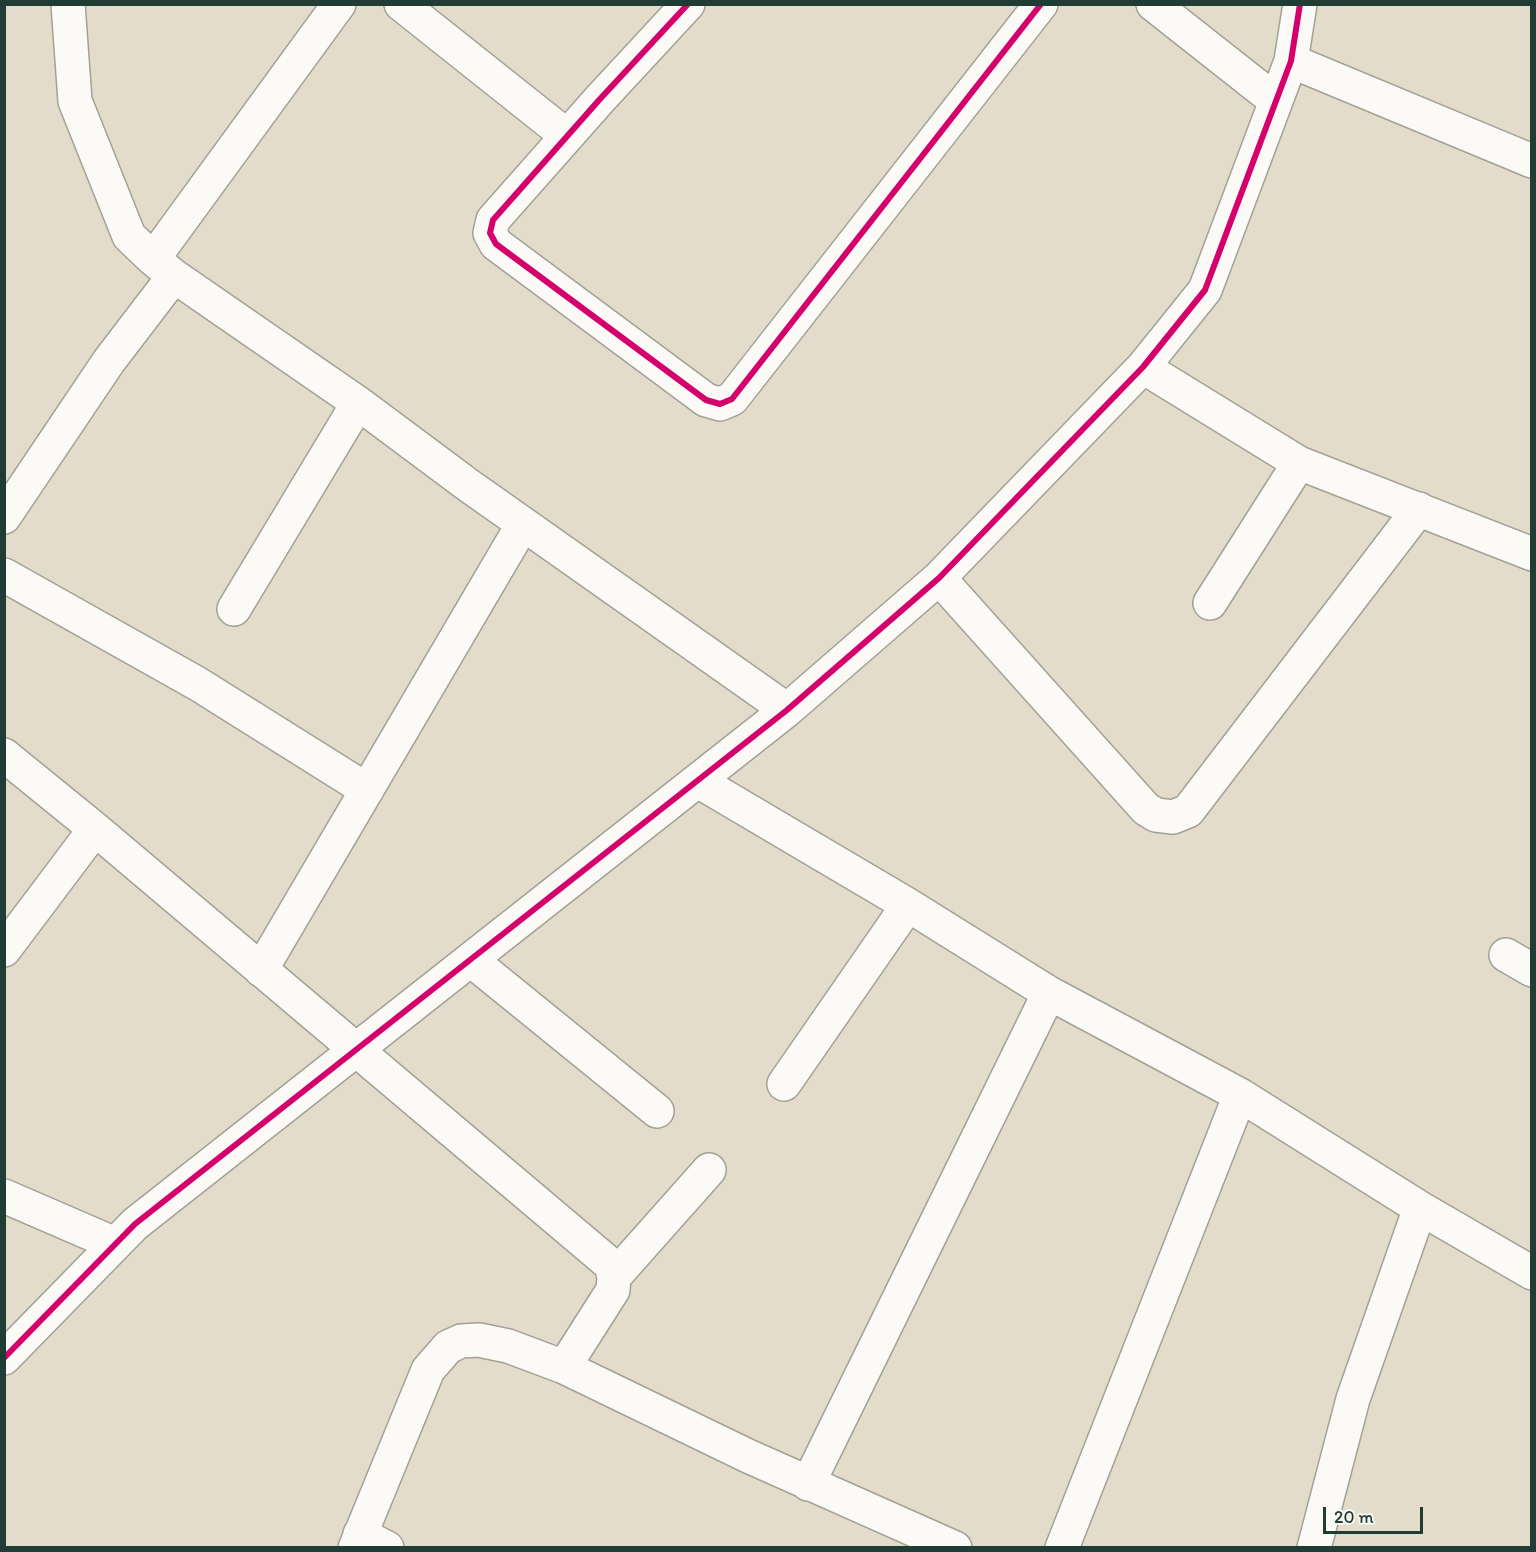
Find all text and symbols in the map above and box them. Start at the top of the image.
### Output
scale bar [1326,1495,1426,1533]
text: 20 m [1334,1506,1374,1528]

